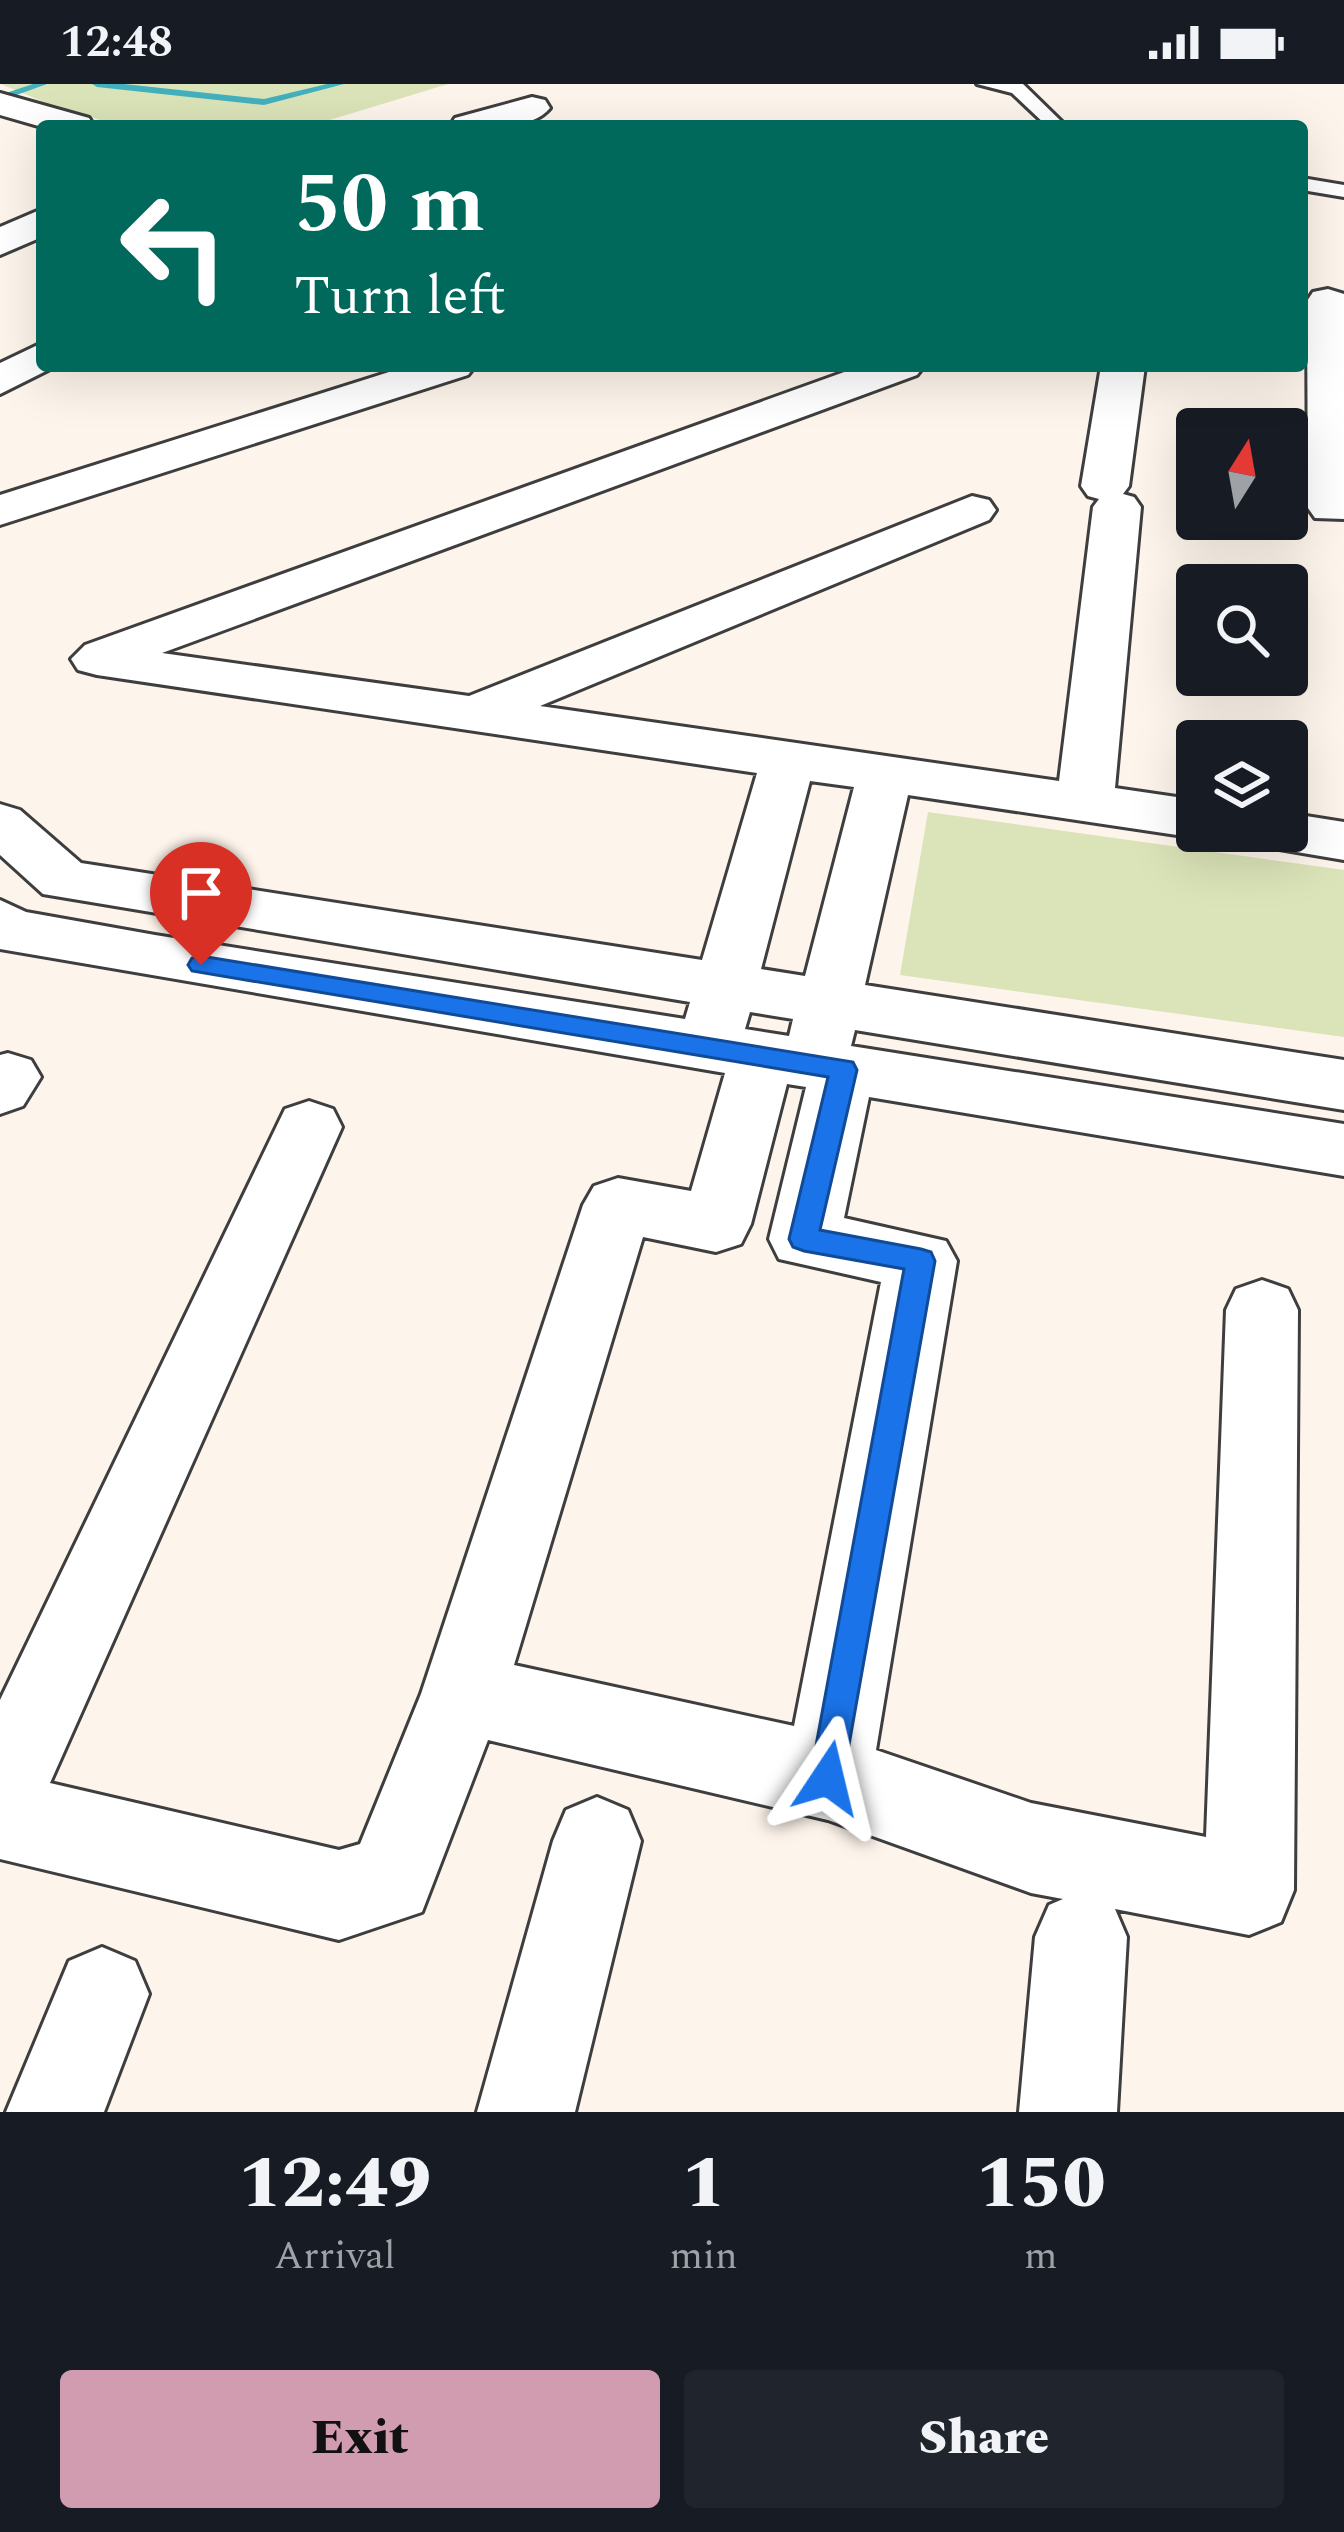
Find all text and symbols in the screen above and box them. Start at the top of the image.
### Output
text: 12:48 [60,8,173,77]
text: 50 m [294,141,485,269]
icon: left [96,168,252,324]
text: Turn left [294,256,506,338]
north arrow [1176,408,1308,540]
map controls [1176,408,1308,852]
button: search [1176,564,1308,696]
button: layers [1176,720,1308,852]
pin [150,842,252,965]
icon: arrive [168,860,234,926]
position arrow [765,1715,891,1841]
text: 12:49 [238,2130,431,2239]
text: 1 [682,2130,725,2239]
text: 150 [976,2130,1106,2239]
text: Arrival [274,2227,396,2286]
text: min [670,2227,738,2286]
text: m [1024,2227,1058,2286]
button: Exit [60,2370,660,2508]
button: Share [684,2370,1284,2508]

